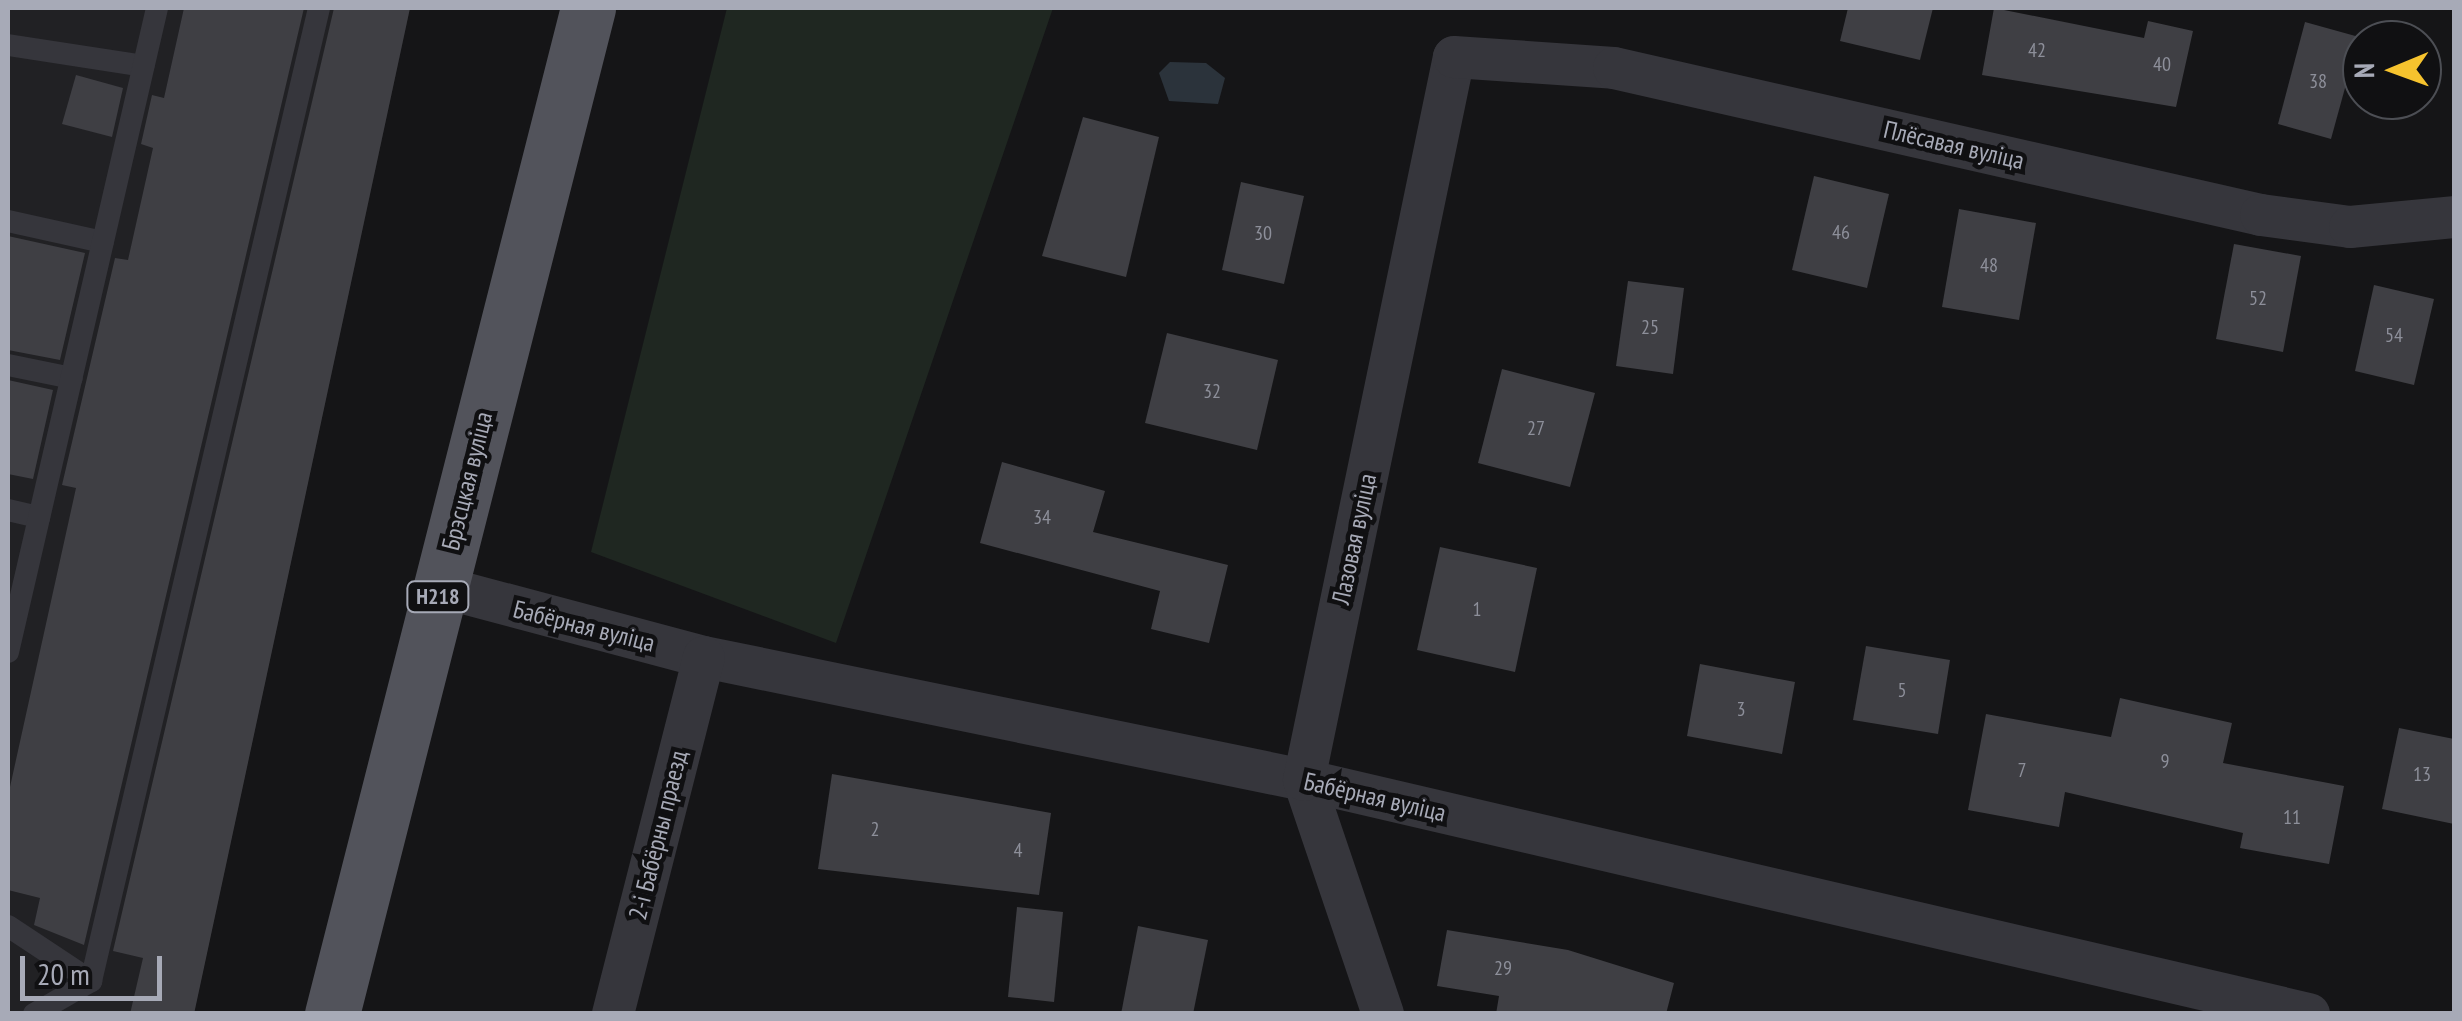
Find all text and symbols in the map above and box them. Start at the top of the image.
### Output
north arrow [2342,20,2442,120]
house number: 42 [2028,38,2046,62]
house number: 40 [2153,52,2171,76]
text: N [2345,63,2382,78]
house number: 38 [2309,69,2327,93]
street label: Плёсавая вуліца [1881,114,2027,176]
house number: 46 [1832,220,1850,244]
house number: 30 [1254,221,1272,245]
house number: 48 [1980,253,1998,277]
house number: 52 [2249,286,2267,310]
house number: 25 [1641,315,1659,339]
house number: 54 [2385,323,2403,347]
house number: 32 [1203,379,1221,403]
street label: Брэсцкая вуліца [435,409,499,553]
house number: 27 [1527,416,1545,440]
street label: Лазовая вуліца [1326,471,1382,607]
house number: 34 [1033,505,1051,529]
road number: Н218 [406,580,470,614]
street label: Бабёрная вуліца [510,594,658,658]
house number: 1 [1473,597,1481,621]
house number: 5 [1898,678,1906,702]
house number: 3 [1737,697,1745,721]
street label: 2-і Бабёрны праезд [622,747,694,923]
house number: 9 [2161,749,2169,773]
house number: 7 [2018,758,2026,782]
house number: 13 [2413,762,2431,786]
street label: Бабёрная вуліца [1301,766,1449,828]
house number: 11 [2283,805,2301,829]
house number: 2 [871,817,879,841]
house number: 4 [1014,838,1022,862]
scale bar [25,936,168,998]
text: 20 m [37,954,90,993]
house number: 29 [1494,956,1512,980]

